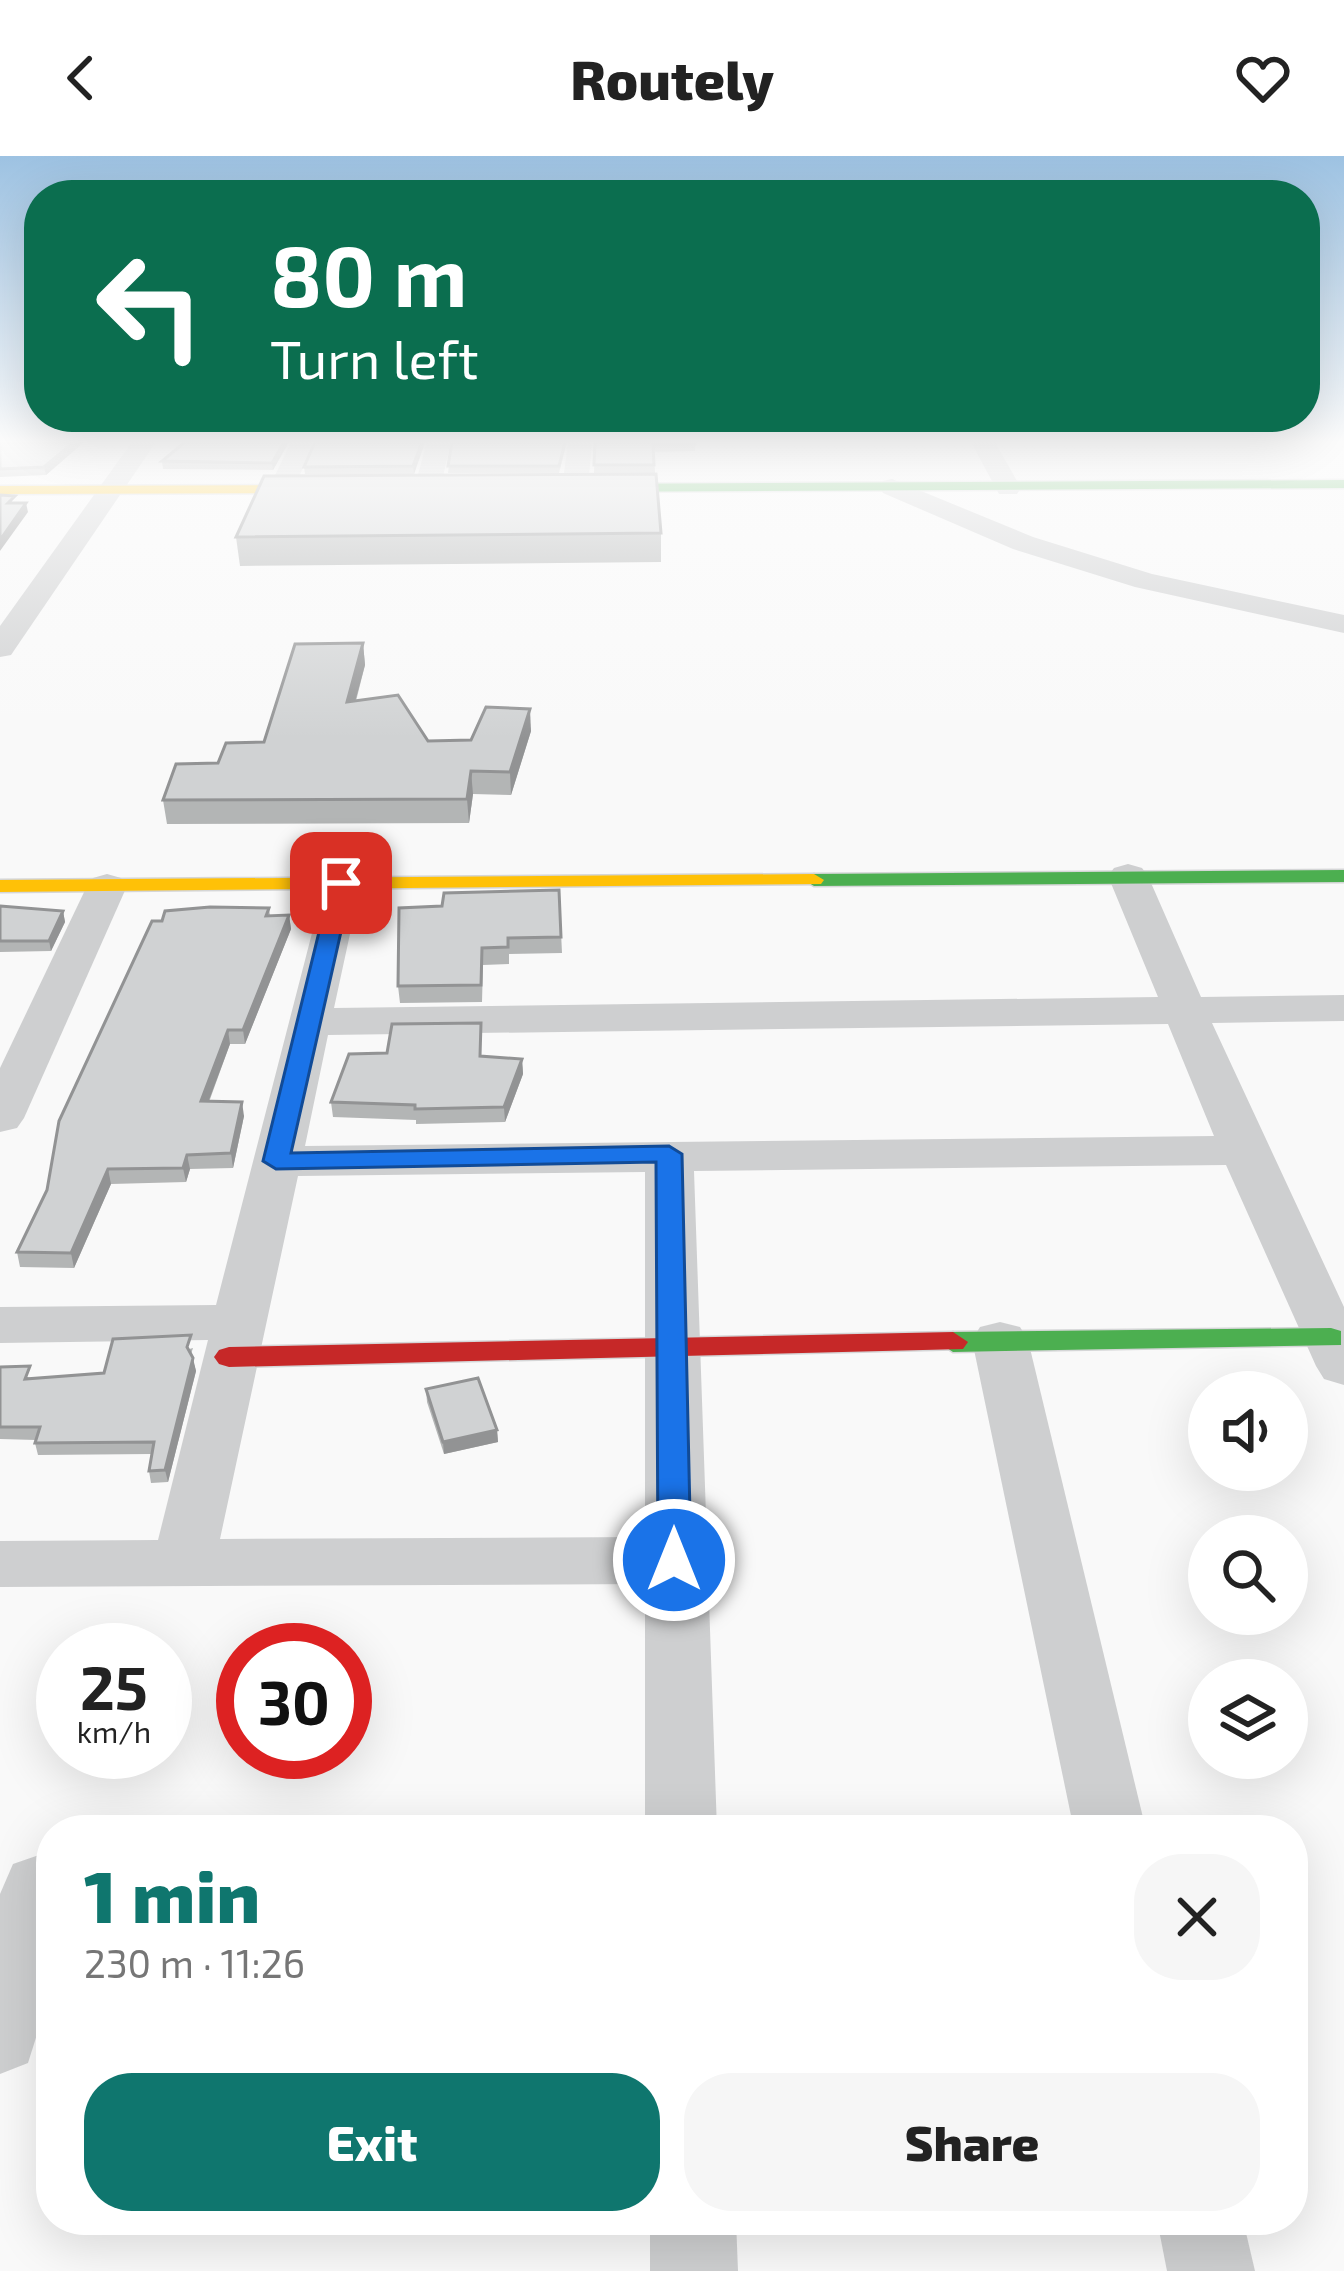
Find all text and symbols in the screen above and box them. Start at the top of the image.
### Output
icon: back [48,45,114,111]
icon: heart [1230,45,1296,111]
text: Routely [570,46,774,111]
text: 80 m [270,223,467,324]
icon: left [72,228,228,384]
text: Turn left [270,325,479,390]
pin [290,832,392,934]
icon: arrive [308,850,374,916]
map controls [1188,1371,1308,1779]
button: sound [1188,1371,1308,1491]
position arrow [611,1497,737,1623]
button: search [1188,1515,1308,1635]
speed limit sign: 30 [216,1623,372,1779]
text: 25 [80,1650,148,1722]
button: layers [1188,1659,1308,1779]
text: km/h [77,1713,151,1749]
text: 1 min [84,1851,260,1937]
button: close [1134,1854,1260,1980]
text: 230 m · 11:26 [84,1939,305,1986]
button: Exit [84,2073,660,2211]
button: Share [684,2073,1260,2211]

